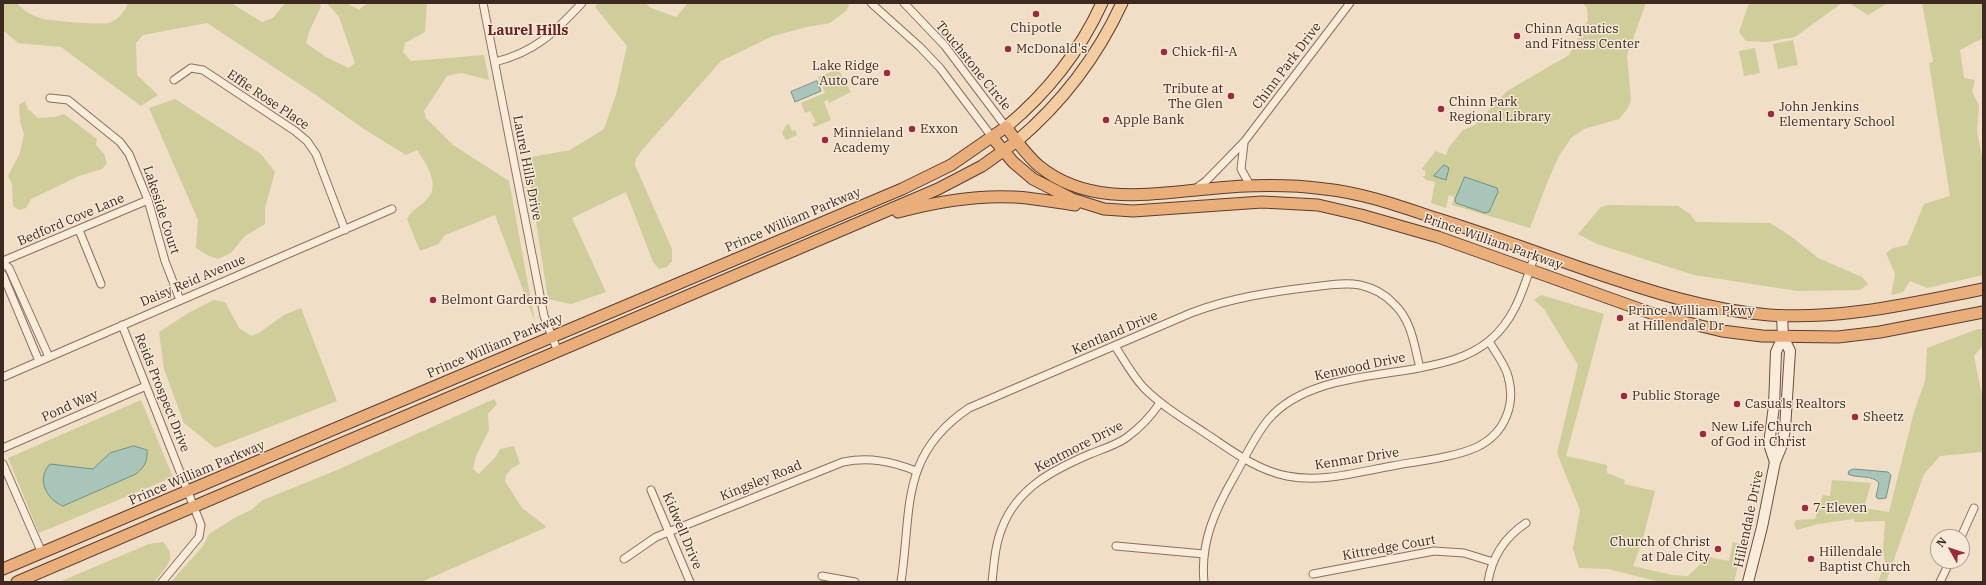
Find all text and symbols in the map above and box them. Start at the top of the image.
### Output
marker: Chipotle [1031,9,1041,19]
street label: Touchstone Circle [932,18,1014,114]
place label: Chipotle [1010,20,1062,36]
street label: Chinn Park Drive [1249,20,1325,112]
place label: Chinn Aquatics and Fitness Center [1525,21,1640,52]
district label: Laurel Hills [488,23,568,39]
marker: Chinn Aquatics and Fitness Center [1512,31,1522,41]
place label: McDonald's [1016,41,1087,57]
marker: McDonald's [1003,44,1013,54]
place label: Chick-fil-A [1172,44,1237,60]
marker: Chick-fil-A [1159,47,1169,57]
place label: Lake Ridge Auto Care [812,58,879,89]
street label: Effie Rose Place [224,67,312,133]
marker: Lake Ridge Auto Care [882,68,892,78]
place label: Tribute at The Glen [1163,81,1223,112]
marker: Tribute at The Glen [1226,91,1236,101]
place label: Chinn Park Regional Library [1449,94,1551,125]
place label: John Jenkins Elementary School [1779,99,1895,130]
marker: Chinn Park Regional Library [1436,104,1446,114]
marker: John Jenkins Elementary School [1766,109,1776,119]
place label: Apple Bank [1114,112,1184,128]
street label: Laurel Hills Drive [509,114,545,222]
marker: Apple Bank [1101,115,1111,125]
place label: Exxon [920,121,958,137]
marker: Exxon [907,124,917,134]
place label: Minnieland Academy [833,125,903,156]
marker: Minnieland Academy [820,135,830,145]
street label: Lakeside Court [139,164,183,256]
street label: Prince William Parkway [723,184,863,256]
street label: Bedford Cove Lane [15,190,127,250]
street label: Prince William Parkway [1421,211,1565,273]
street label: Daisy Reid Avenue [138,252,248,310]
place label: Belmont Gardens [441,292,548,308]
marker: Belmont Gardens [428,295,438,305]
place label: Prince William Pkwy at Hillendale Dr [1628,303,1755,334]
street label: Kentland Drive [1070,308,1160,358]
street label: Prince William Parkway [425,310,565,382]
marker: Prince William Pkwy at Hillendale Dr [1615,313,1625,323]
street label: Reids Prospect Drive [131,331,193,455]
street label: Kenwood Drive [1313,350,1407,384]
street label: Pond Way [39,387,101,425]
place label: Public Storage [1632,388,1720,404]
marker: Public Storage [1619,391,1629,401]
place label: Casuals Realtors [1745,396,1846,412]
marker: Casuals Realtors [1732,399,1742,409]
place label: Sheetz [1863,409,1904,425]
marker: Sheetz [1850,412,1860,422]
street label: Kentmore Drive [1032,418,1126,476]
place label: New Life Church of God in Christ [1711,419,1812,450]
marker: New Life Church of God in Christ [1698,429,1708,439]
street label: Prince William Parkway [127,437,267,509]
street label: Kenmar Drive [1314,445,1400,473]
street label: Kingsley Road [718,458,804,504]
street label: Hillendale Drive [1731,469,1767,569]
street label: Kidwell Drive [659,490,705,572]
place label: 7-Eleven [1813,500,1867,516]
marker: 7-Eleven [1800,503,1810,513]
north arrow [1930,529,1970,569]
street label: Kittredge Court [1341,532,1437,564]
place label: Church of Christ at Dale City [1610,534,1710,565]
text: N [1933,534,1950,550]
marker: Church of Christ at Dale City [1713,544,1723,554]
place label: Hillendale Baptist Church [1819,544,1910,575]
marker: Hillendale Baptist Church [1806,554,1816,564]

